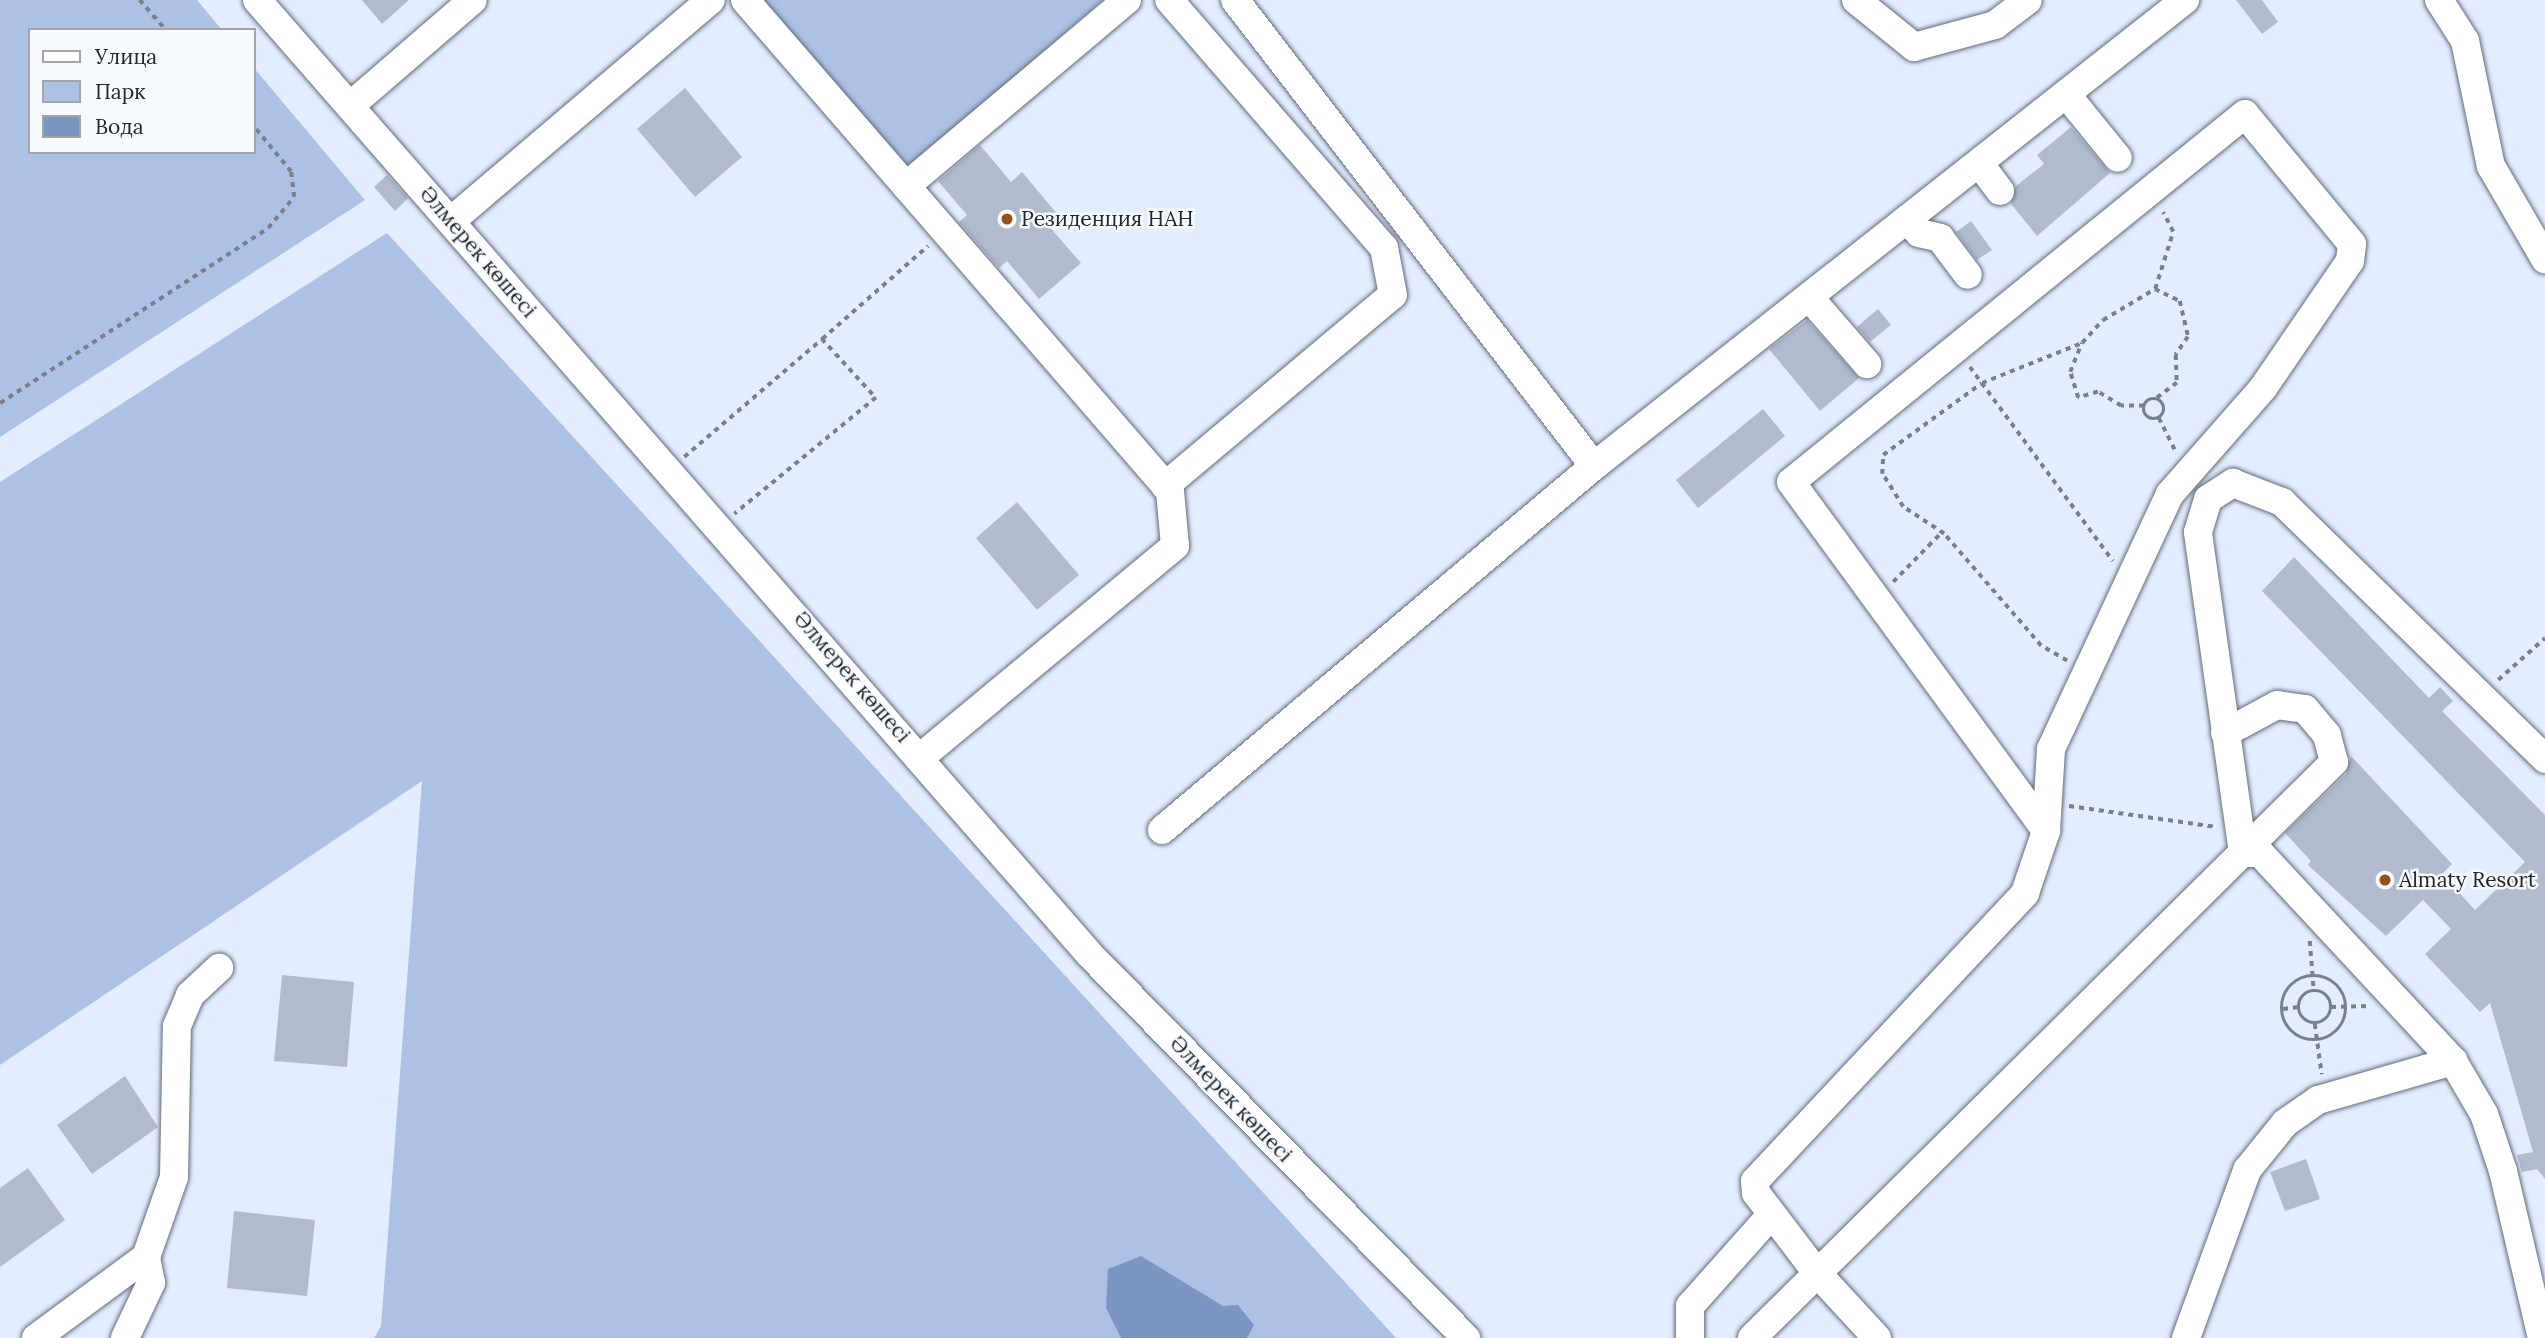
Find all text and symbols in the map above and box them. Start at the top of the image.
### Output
legend [28,28,256,154]
text: Улица [95,43,157,70]
text: Парк [95,78,145,105]
text: Вода [95,113,144,140]
street label: Әлмерек көшесі [414,181,542,323]
place label: Резиденция НАН [1021,206,1194,232]
marker: Резиденция НАН [999,211,1015,227]
street label: Әлмерек көшесі [788,606,916,748]
place label: Almaty Resort [2399,867,2536,893]
marker: Almaty Resort [2377,872,2393,888]
street label: Әлмерек көшесі [1164,1031,1298,1167]

